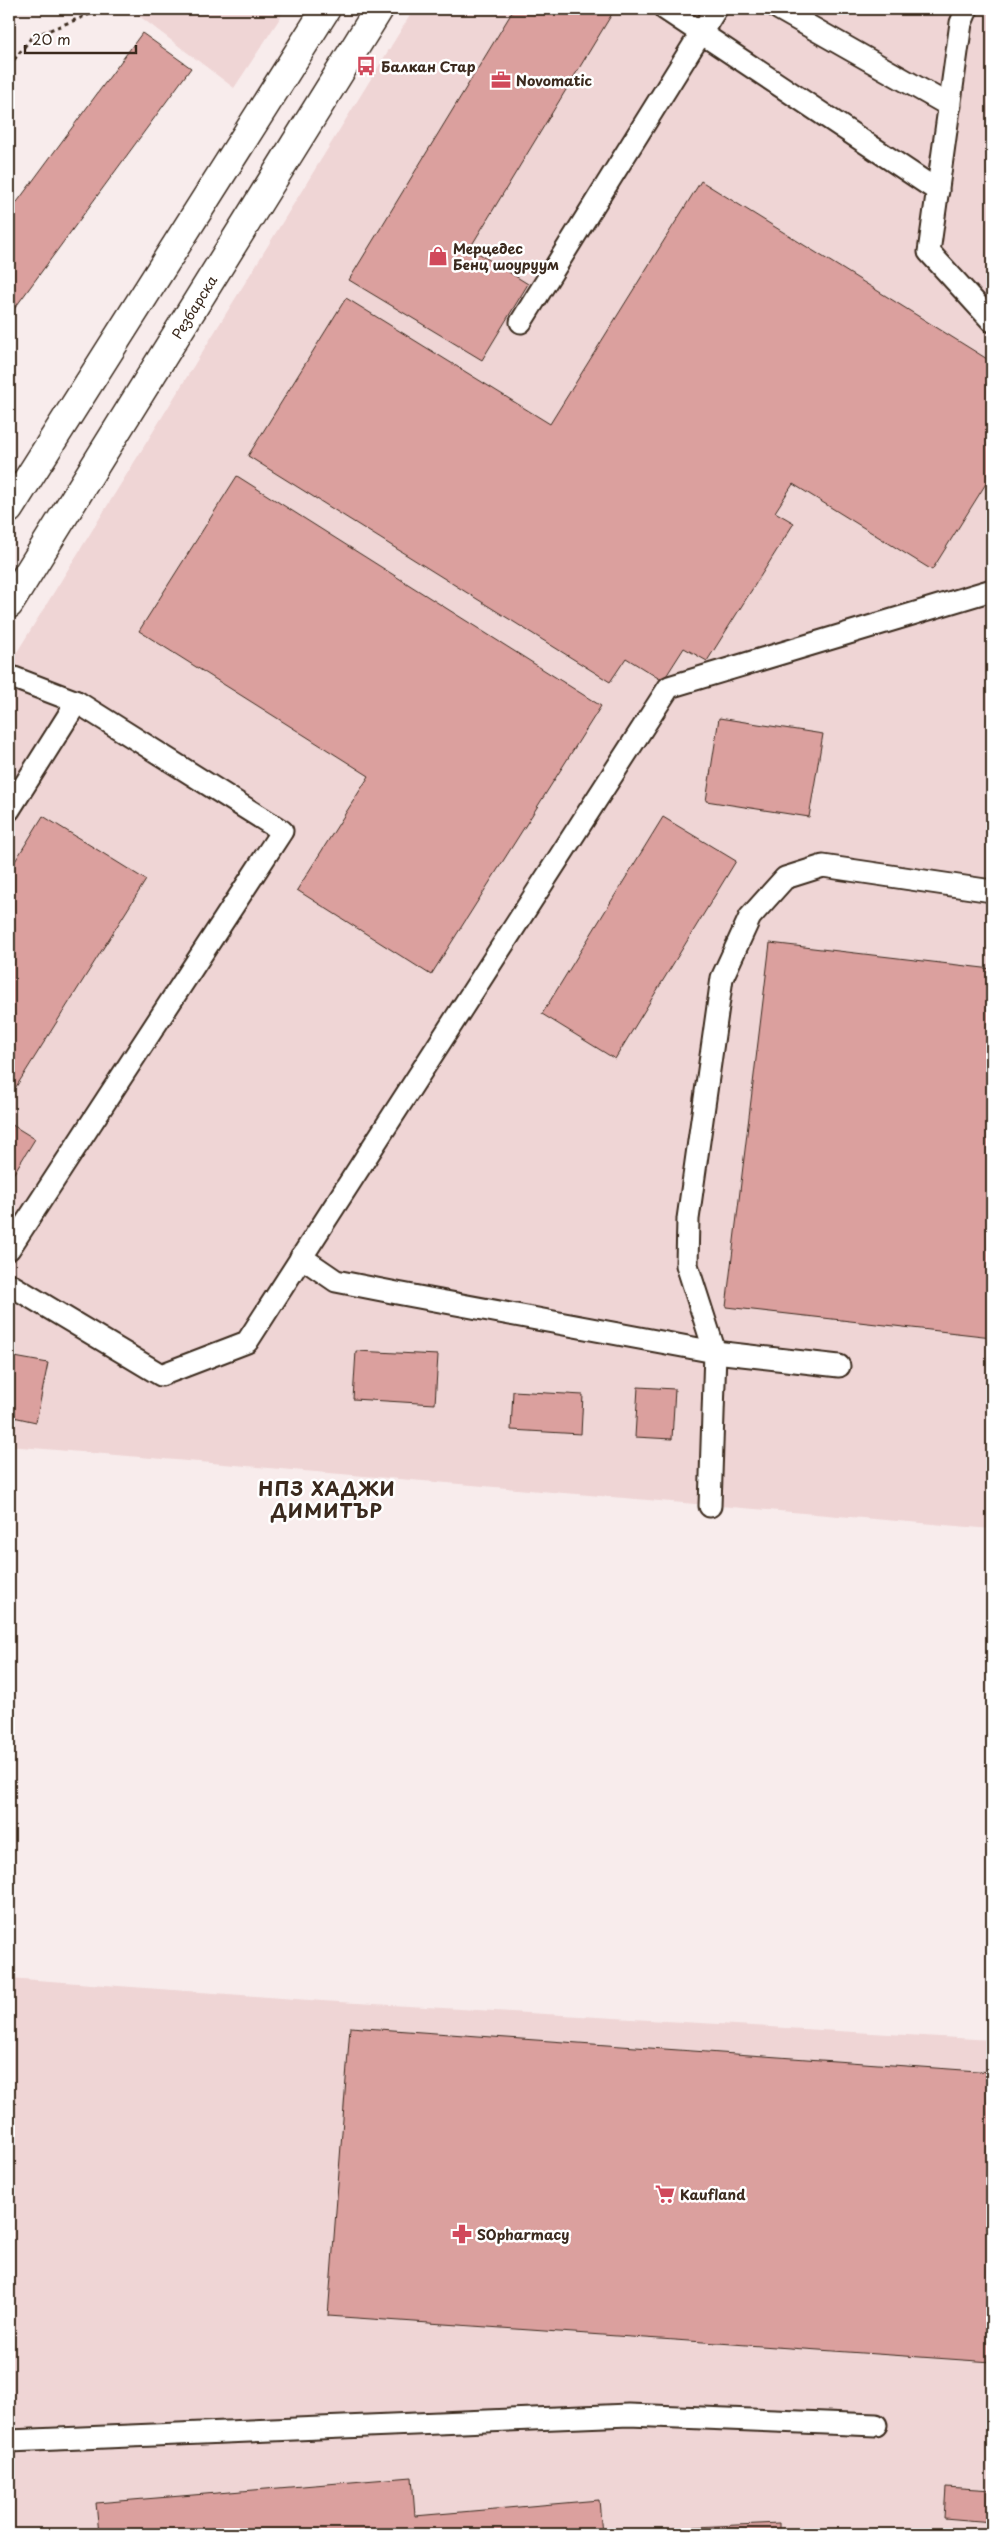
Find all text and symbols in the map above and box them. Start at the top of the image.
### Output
scale bar [25,22,136,54]
text: 20 m [32,27,71,50]
bus stop icon: Балкан Стар [355,55,377,77]
place label: Балкан Стар [381,56,476,77]
office icon: Novomatic [490,69,512,91]
place label: Novomatic [516,70,593,91]
place label: Мерцедес Бенц шоуруум [453,238,559,275]
shop icon: Мерцедес Бенц шоуруум [427,245,449,267]
street label: Резбарска [166,271,222,343]
district label: НПЗ ХАДЖИ ДИМИТЪР [258,1474,396,1524]
supermarket icon: Kaufland [654,2183,676,2205]
place label: Kaufland [680,2184,746,2205]
pharmacy icon: SOpharmacy [451,2223,473,2245]
place label: SOpharmacy [477,2224,569,2245]

